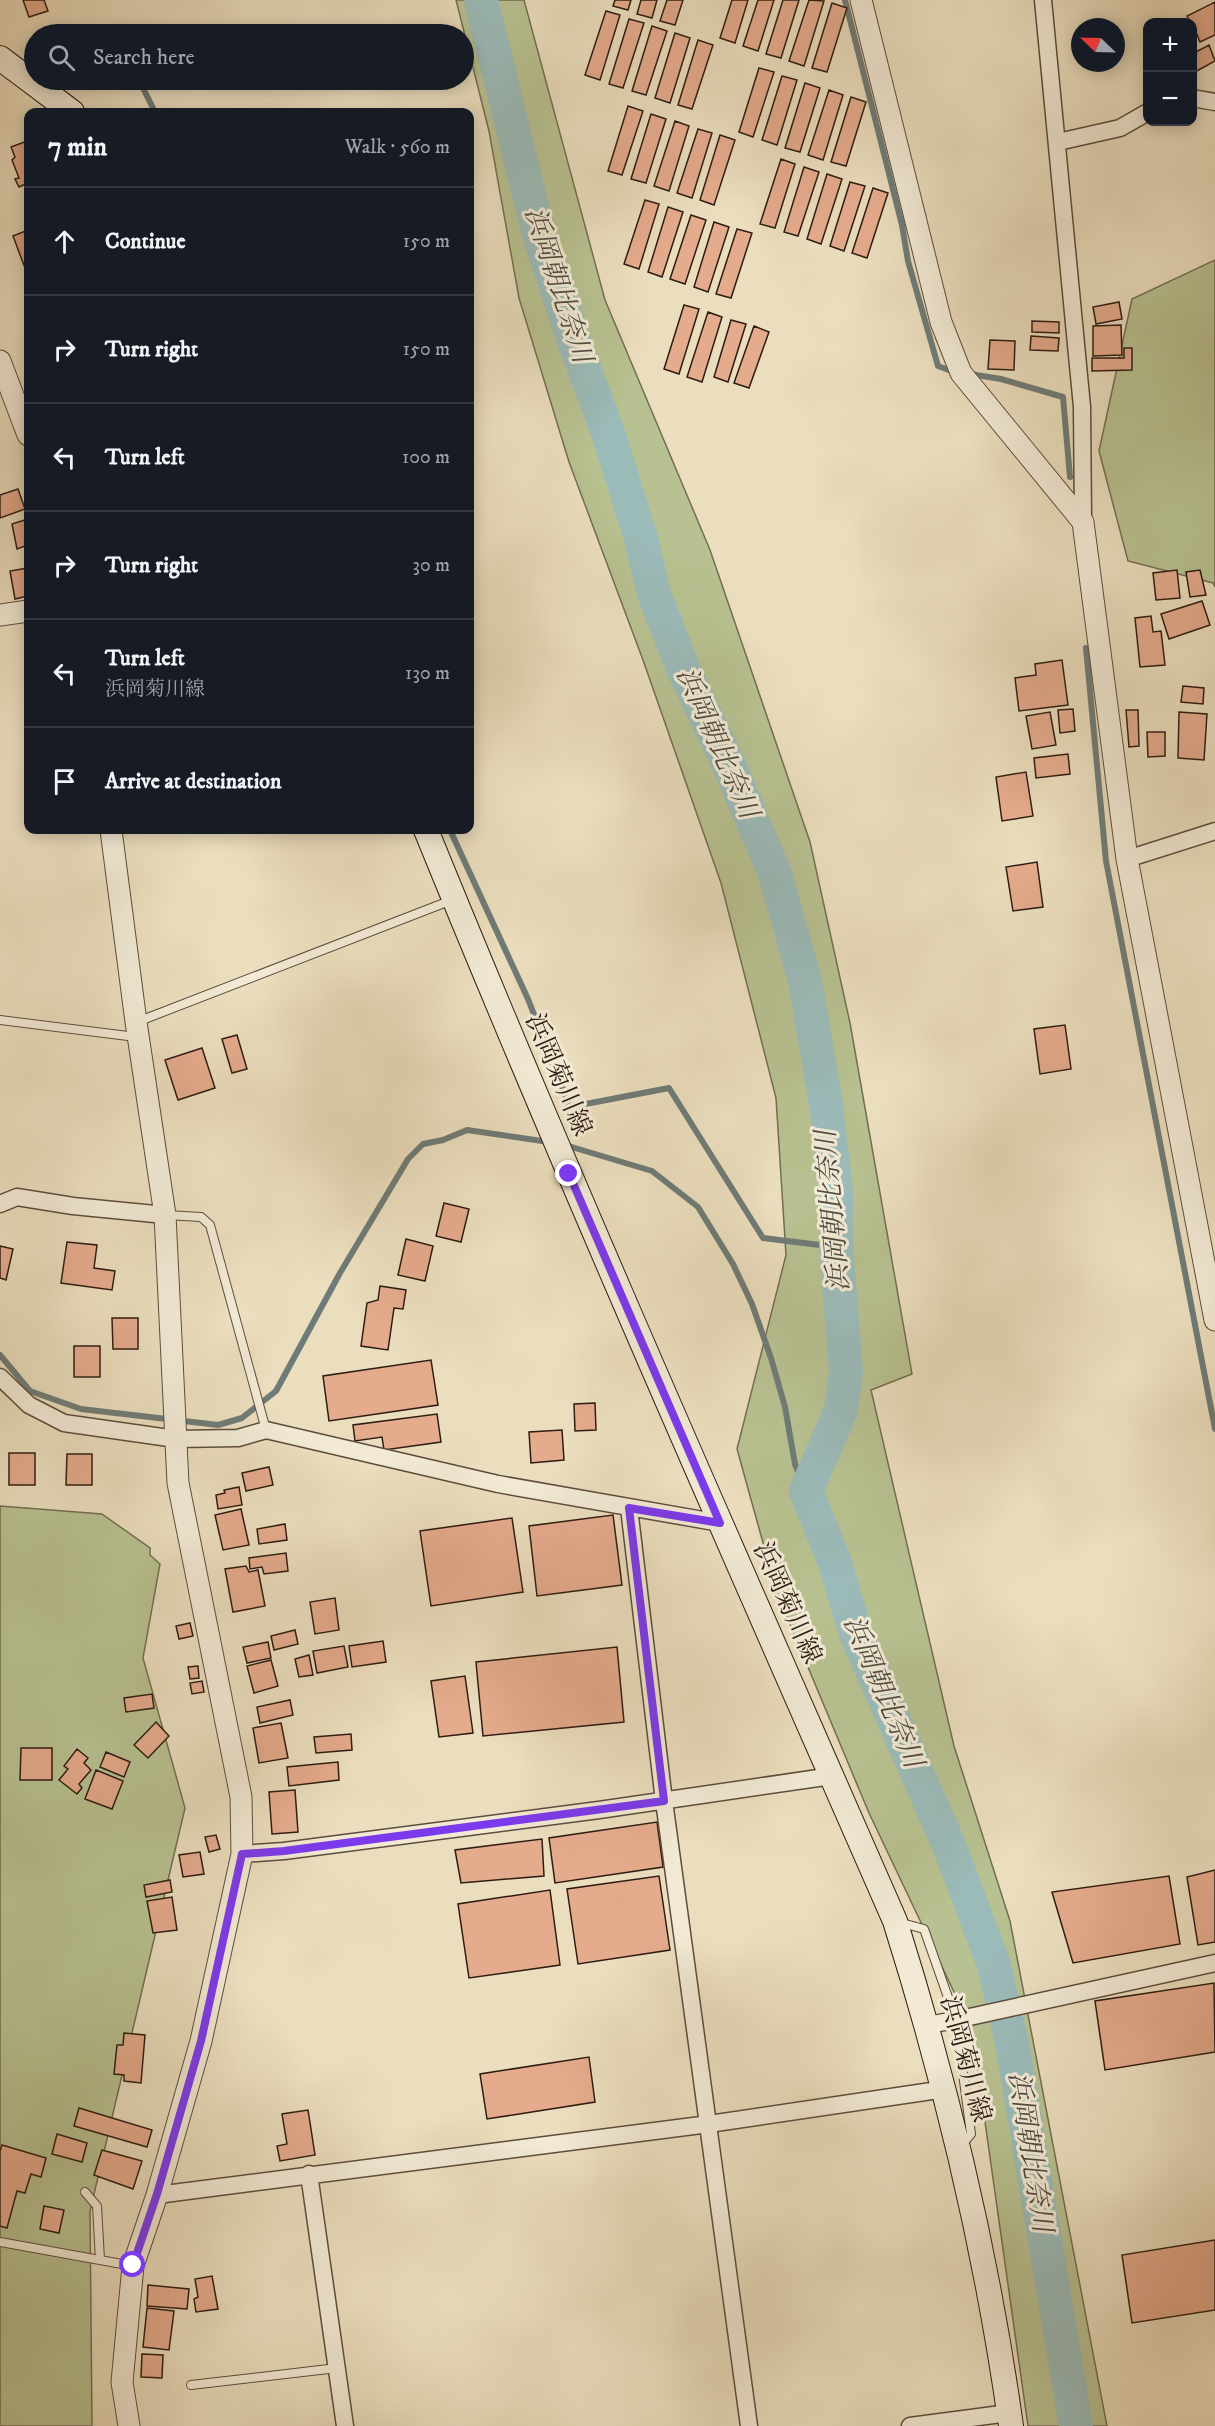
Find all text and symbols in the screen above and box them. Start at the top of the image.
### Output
north arrow [1071,18,1125,72]
map controls [1143,18,1197,126]
button: + [1143,18,1197,72]
search box [24,24,474,90]
icon: search [45,41,78,74]
text: Search here [93,44,195,71]
button: − [1143,72,1197,126]
text: 7 min [48,131,107,164]
text: Walk · 560 m [345,135,450,160]
water label: 浜岡朝比奈川 [517,203,600,370]
icon: ahead [48,225,81,258]
text: Continue [105,228,186,255]
text: 150 m [403,229,450,254]
icon: right [48,333,81,366]
text: Turn right [105,336,198,363]
text: 150 m [403,337,450,362]
icon: left [48,441,81,474]
text: Turn left [105,444,185,471]
text: 100 m [402,445,450,470]
icon: right [48,549,81,582]
text: Turn right [105,552,198,579]
text: 30 m [412,553,450,578]
text: Turn left [105,645,185,672]
icon: left [48,657,81,690]
text: 130 m [405,661,450,686]
water label: 浜岡朝比奈川 [669,662,767,827]
text: 浜岡菊川線 [105,677,205,702]
icon: arrive [48,765,81,798]
text: Arrive at destination [105,768,282,795]
street label: 浜岡菊川線 [517,1009,599,1141]
water label: 浜岡朝比奈川 [809,1126,857,1293]
route end [555,1160,581,1186]
street label: 浜岡菊川線 [745,1537,829,1669]
water label: 浜岡朝比奈川 [836,1611,931,1776]
street label: 浜岡菊川線 [932,1992,998,2126]
water label: 浜岡朝比奈川 [1001,2069,1060,2238]
route start [119,2251,145,2277]

